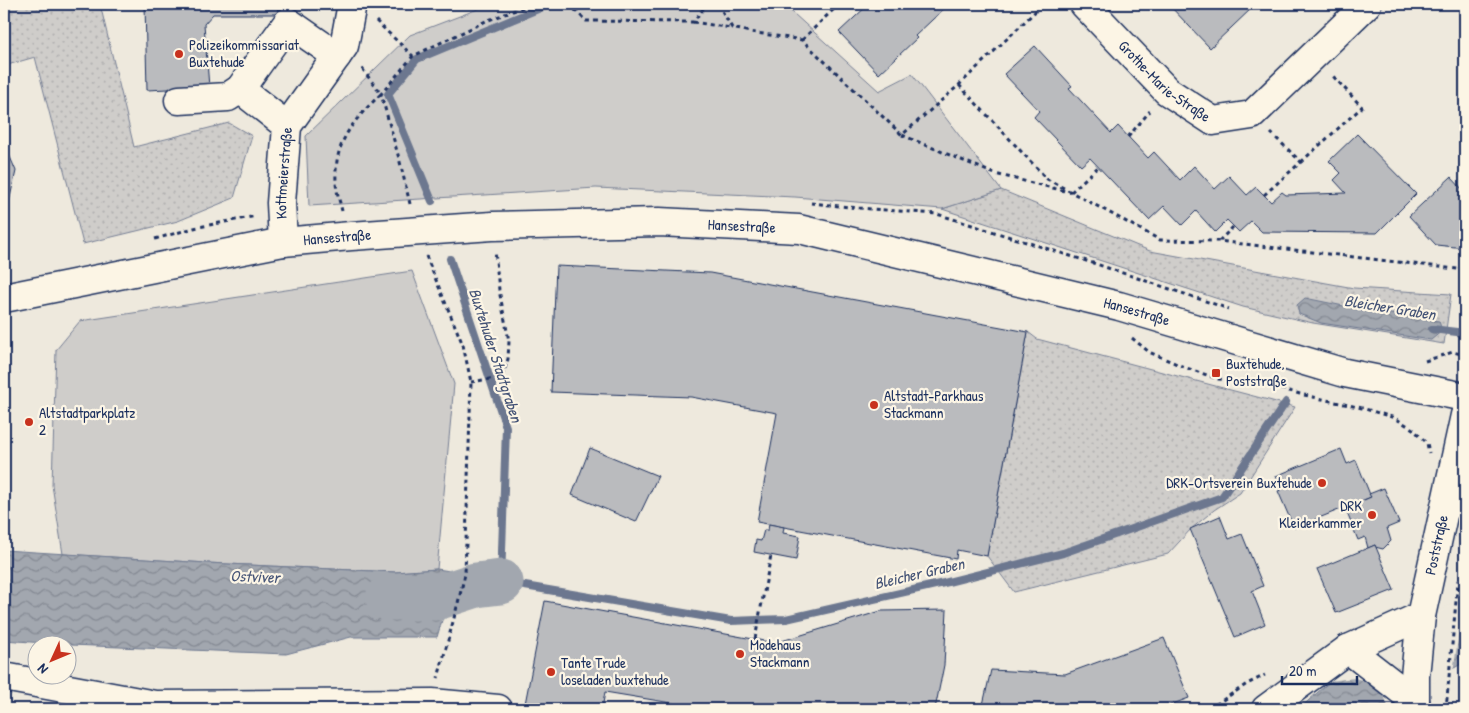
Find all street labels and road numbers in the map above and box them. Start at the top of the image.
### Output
street label: Grothe-Marie-Straße [1114,35,1215,127]
street label: Kottmeierstraße [270,126,297,220]
street label: Hansestraße [707,213,776,238]
street label: Hansestraße [302,224,372,250]
street label: Hansestraße [1102,292,1172,331]
street label: Poststraße [1419,513,1453,577]

